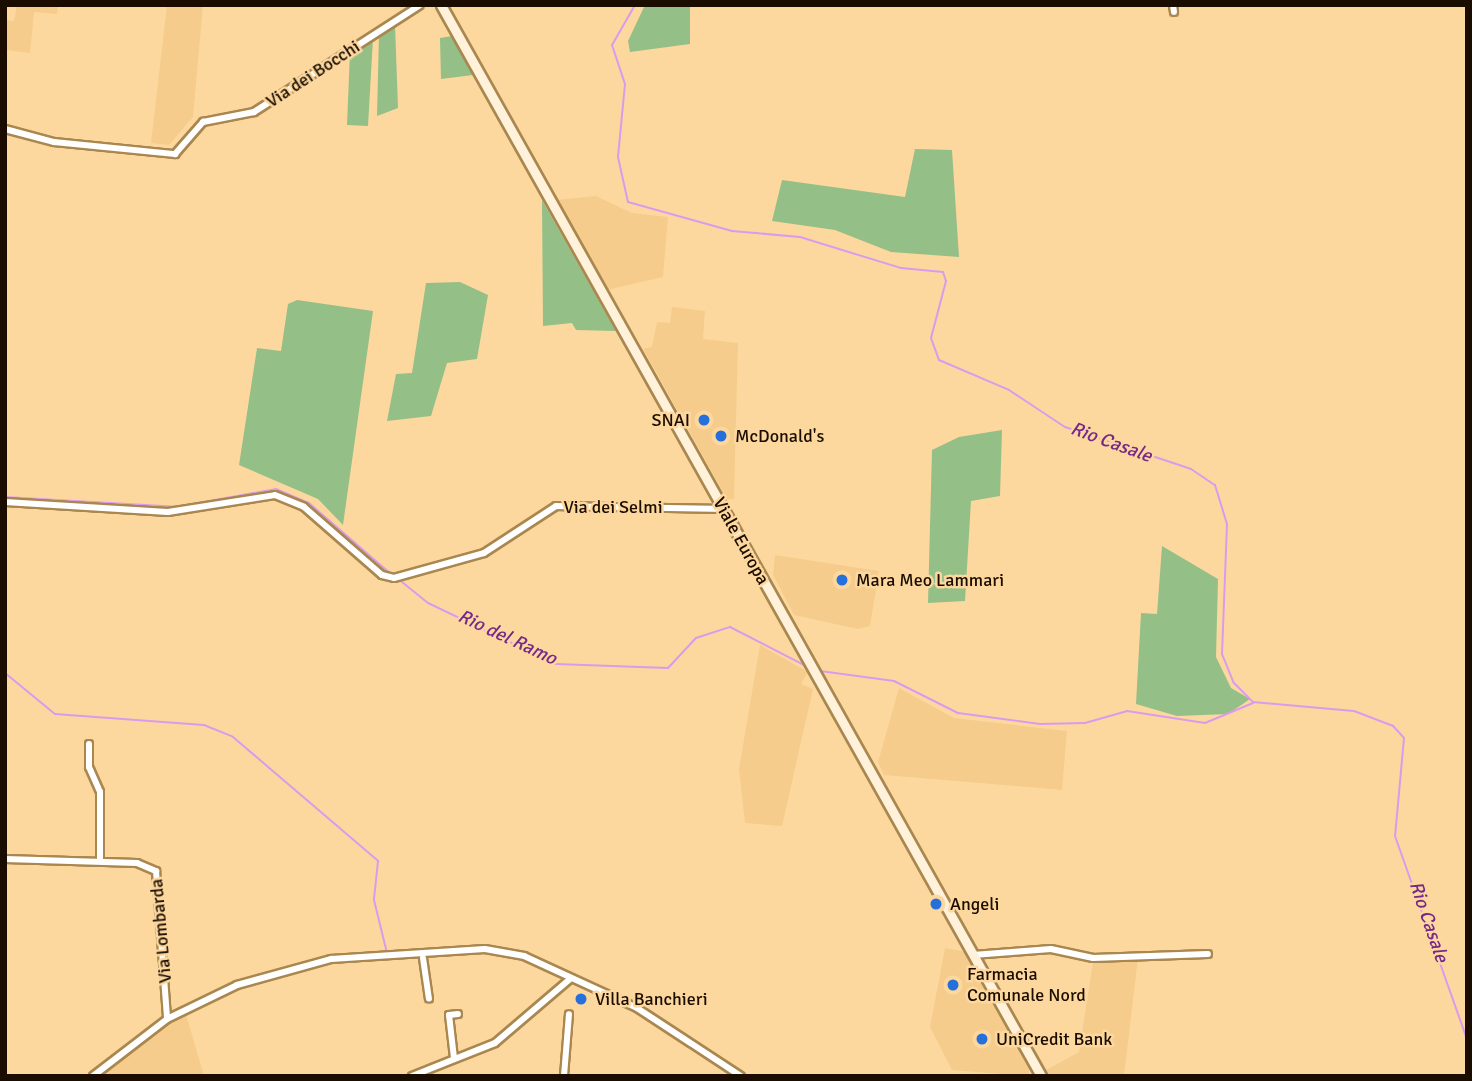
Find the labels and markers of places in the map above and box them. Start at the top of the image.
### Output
place label: SNAI [651,409,690,431]
marker: SNAI [696,412,712,428]
place label: McDonald's [735,425,824,447]
marker: McDonald's [713,428,729,444]
place label: Mara Meo Lammari [856,569,1004,591]
marker: Mara Meo Lammari [834,572,850,588]
place label: Angeli [950,893,999,915]
marker: Angeli [928,896,944,912]
place label: Farmacia Comunale Nord [967,964,1086,1006]
marker: Farmacia Comunale Nord [945,977,961,993]
place label: Villa Banchieri [595,988,708,1010]
marker: Villa Banchieri [573,991,589,1007]
place label: UniCredit Bank [996,1028,1112,1050]
marker: UniCredit Bank [974,1031,990,1047]

